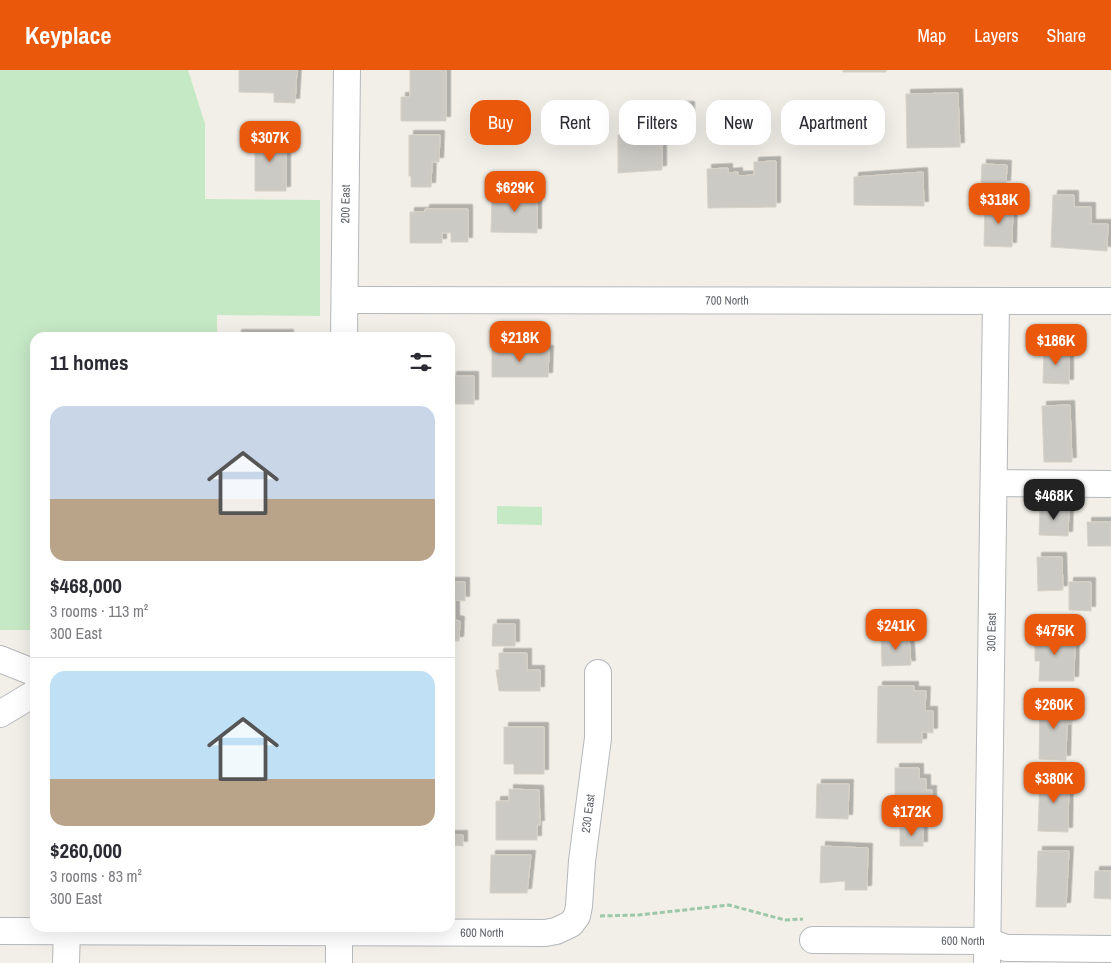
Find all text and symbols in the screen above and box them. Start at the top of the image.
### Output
text: Keyplace [25,19,111,51]
text: Map [918,23,946,48]
text: Layers [974,23,1019,48]
text: Share [1047,23,1086,48]
chip: Buy [470,100,531,145]
chip: Rent [541,100,609,145]
chip: Filters [619,100,696,145]
chip: New [706,100,771,145]
chip: Apartment [781,100,885,145]
pin: $307K [235,121,305,163]
text: $307K [251,126,289,148]
pin: $629K [480,170,550,213]
text: $629K [496,176,534,198]
pin: $318K [964,182,1034,225]
street label: 200 East [337,184,354,224]
text: $318K [980,188,1018,210]
street label: 700 North [705,292,749,309]
pin: $218K [485,320,555,363]
pin: $186K [1021,324,1091,366]
text: $218K [501,326,539,348]
text: $186K [1037,329,1075,351]
text: 11 homes [50,348,129,377]
icon: filters [407,348,435,376]
icon: home [198,438,288,528]
pin: $468K [1019,478,1089,521]
text: $468K [1035,484,1073,506]
text: $468,000 [50,571,122,600]
text: 3 rooms · 113 m² [50,600,148,622]
pin: $241K [861,608,931,651]
street label: 300 East [983,612,1000,652]
text: $241K [877,614,915,636]
pin: $475K [1020,614,1090,656]
text: $475K [1036,619,1074,641]
text: 300 East [50,622,102,644]
pin: $260K [1019,688,1089,730]
text: $260K [1035,693,1073,715]
icon: home [198,704,288,794]
pin: $380K [1019,762,1089,804]
text: $380K [1035,767,1073,789]
street label: 230 East [578,793,599,834]
pin: $172K [877,794,947,837]
text: $172K [893,800,931,822]
text: $260,000 [50,836,122,865]
text: 3 rooms · 83 m² [50,865,142,887]
text: 300 East [50,887,102,909]
street label: 600 North [460,925,504,941]
street label: 600 North [941,933,985,949]

